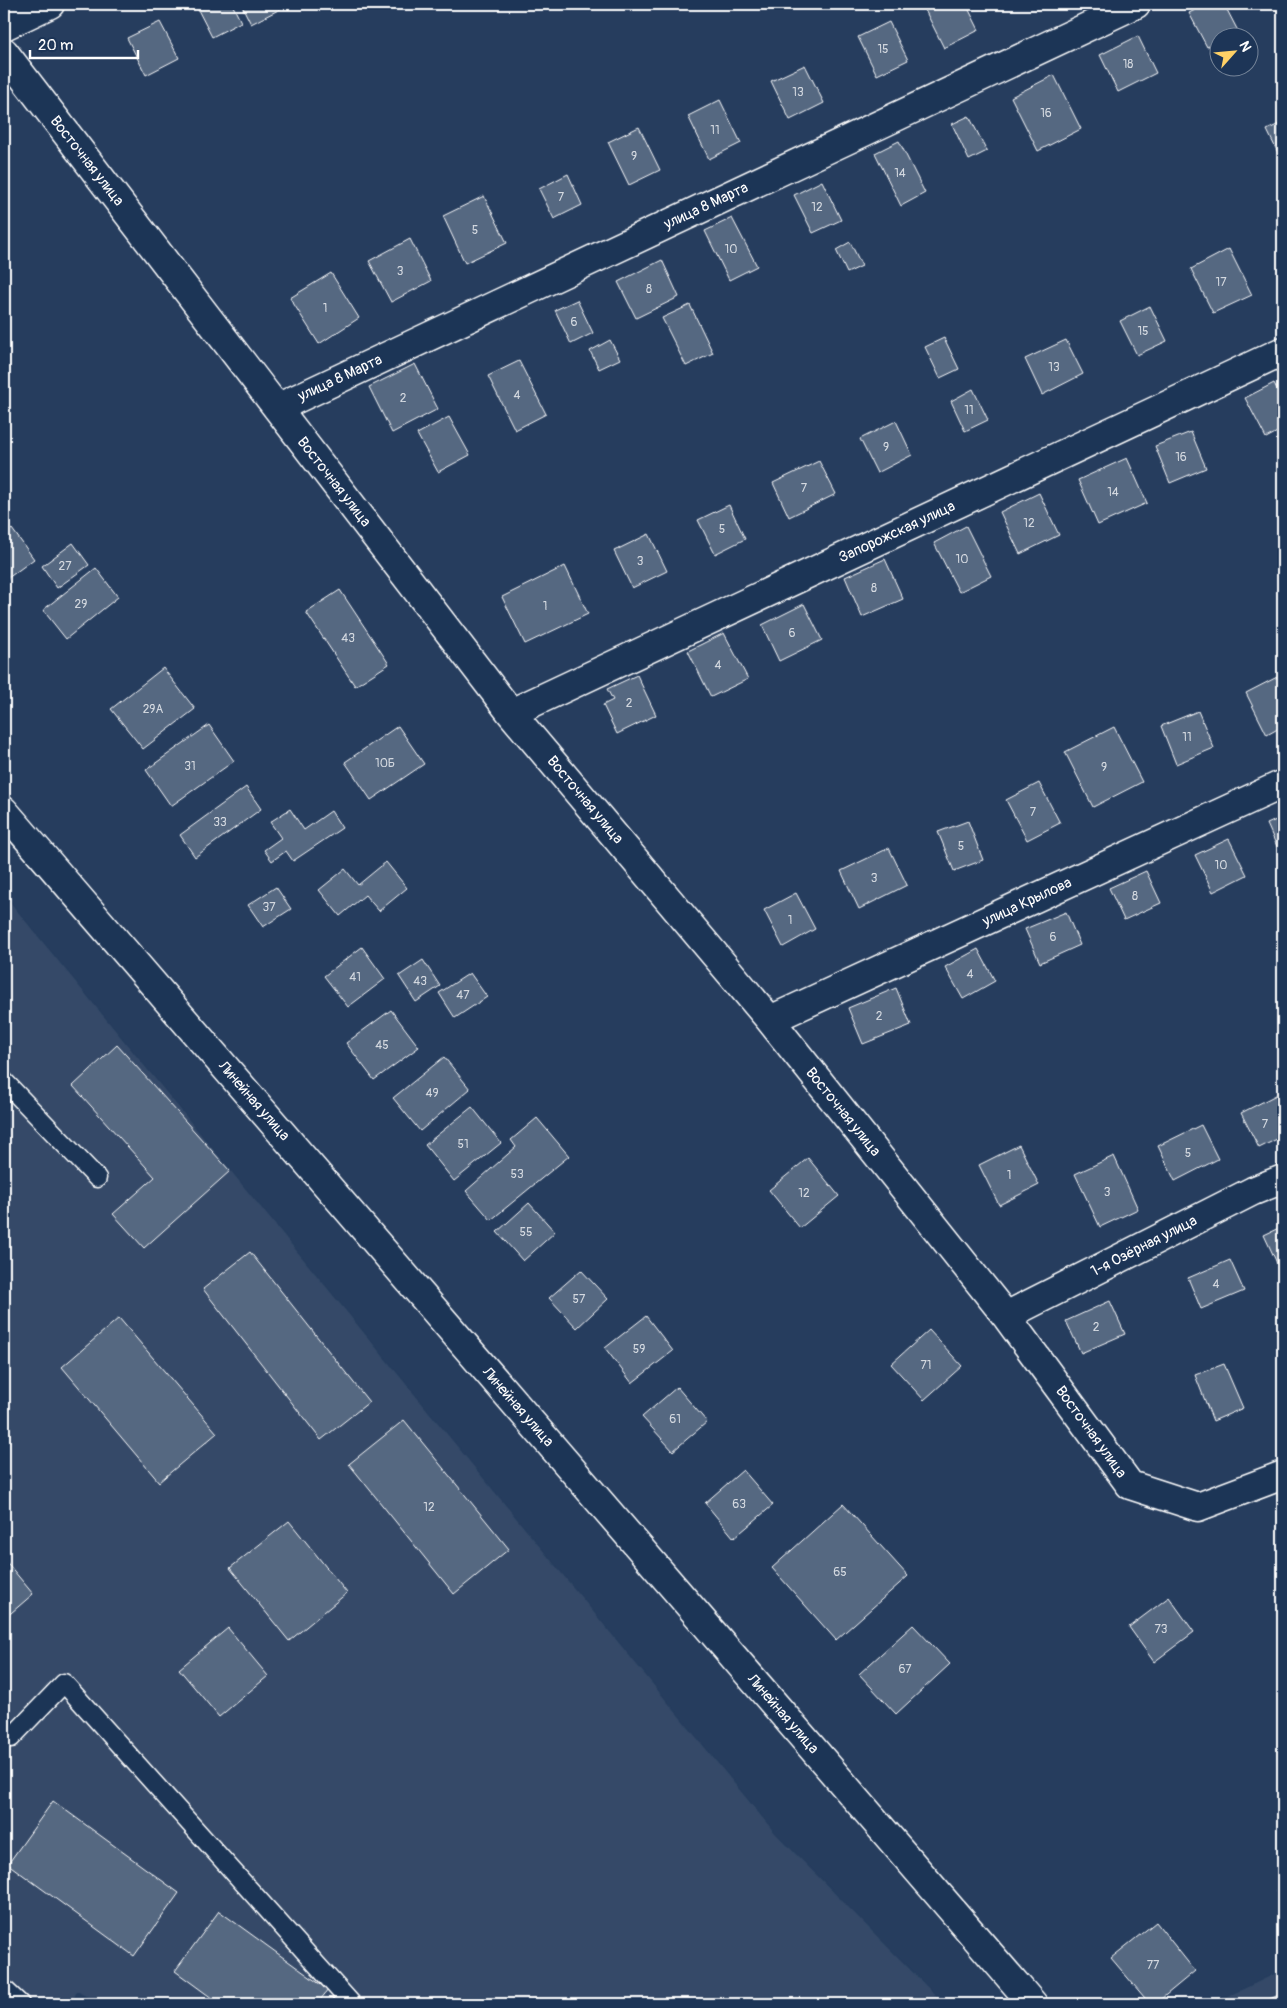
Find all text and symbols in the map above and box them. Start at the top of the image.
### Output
scale bar [30,28,138,60]
north arrow [1210,28,1260,78]
text: 20 m [38,36,73,55]
text: N [1235,38,1255,54]
house number: 15 [877,42,889,57]
house number: 18 [1123,57,1133,72]
house number: 13 [792,85,804,100]
house number: 16 [1040,106,1052,121]
street label: Восточная улица [46,112,128,210]
house number: 11 [710,123,720,138]
house number: 9 [631,149,637,164]
house number: 14 [894,166,906,181]
street label: улица 8 Марта [660,178,751,234]
house number: 7 [558,190,565,205]
house number: 12 [811,200,823,215]
house number: 5 [472,223,478,238]
house number: 10 [725,242,737,257]
house number: 3 [397,264,404,279]
house number: 17 [1215,275,1227,290]
house number: 8 [646,282,652,297]
house number: 1 [323,301,327,316]
house number: 6 [571,315,578,330]
house number: 15 [1137,324,1149,339]
street label: улица 8 Марта [294,350,385,406]
house number: 13 [1048,360,1060,375]
house number: 4 [514,388,521,403]
house number: 2 [400,391,407,406]
house number: 11 [964,403,974,418]
street label: Восточная улица [293,433,375,531]
house number: 9 [883,440,889,455]
house number: 16 [1175,450,1187,465]
house number: 7 [801,481,808,496]
house number: 14 [1107,485,1119,500]
street label: Запорожская улица [836,497,958,567]
house number: 12 [1023,516,1035,531]
house number: 5 [719,522,725,537]
house number: 10 [956,552,968,567]
house number: 3 [637,554,644,569]
house number: 27 [58,559,72,574]
house number: 8 [871,581,877,596]
house number: 29 [75,597,87,612]
house number: 1 [543,599,547,614]
house number: 6 [789,626,796,641]
house number: 43 [341,631,355,646]
house number: 4 [715,658,722,673]
house number: 2 [626,696,633,711]
house number: 29А [143,702,164,717]
house number: 11 [1182,730,1192,745]
street label: Восточная улица [543,752,627,848]
house number: 10Б [375,756,395,771]
house number: 31 [184,759,196,774]
house number: 9 [1101,760,1107,775]
house number: 7 [1030,805,1037,820]
house number: 33 [213,815,227,830]
house number: 5 [958,839,964,854]
house number: 10 [1215,858,1227,873]
house number: 3 [871,871,878,886]
street label: улица Крылова [978,873,1075,931]
house number: 8 [1132,889,1138,904]
house number: 37 [262,900,276,915]
house number: 1 [788,913,792,928]
house number: 6 [1050,930,1057,945]
house number: 4 [967,967,974,982]
house number: 41 [349,970,361,985]
house number: 43 [413,974,427,989]
house number: 47 [456,988,470,1003]
house number: 2 [876,1009,883,1024]
house number: 45 [375,1038,389,1053]
street label: Линейная улица [213,1056,294,1145]
street label: Восточная улица [801,1064,885,1160]
house number: 49 [425,1086,439,1101]
house number: 7 [1262,1117,1269,1132]
house number: 51 [457,1137,469,1152]
house number: 5 [1185,1146,1191,1161]
house number: 53 [510,1167,524,1182]
house number: 1 [1007,1168,1011,1183]
house number: 3 [1104,1185,1111,1200]
house number: 12 [798,1186,810,1201]
street label: 1-я Озёрная улица [1088,1211,1200,1281]
house number: 55 [519,1225,533,1240]
house number: 4 [1213,1277,1220,1292]
house number: 57 [573,1292,586,1307]
house number: 2 [1093,1320,1100,1335]
house number: 59 [633,1342,645,1357]
house number: 71 [920,1358,932,1373]
street label: Линейная улица [477,1362,558,1451]
street label: Восточная улица [1051,1382,1131,1482]
house number: 61 [669,1412,681,1427]
house number: 63 [732,1497,746,1512]
house number: 12 [423,1500,435,1515]
house number: 65 [833,1565,847,1580]
house number: 73 [1154,1622,1168,1637]
house number: 67 [898,1662,912,1677]
street label: Линейная улица [742,1669,823,1758]
house number: 77 [1147,1958,1160,1973]

